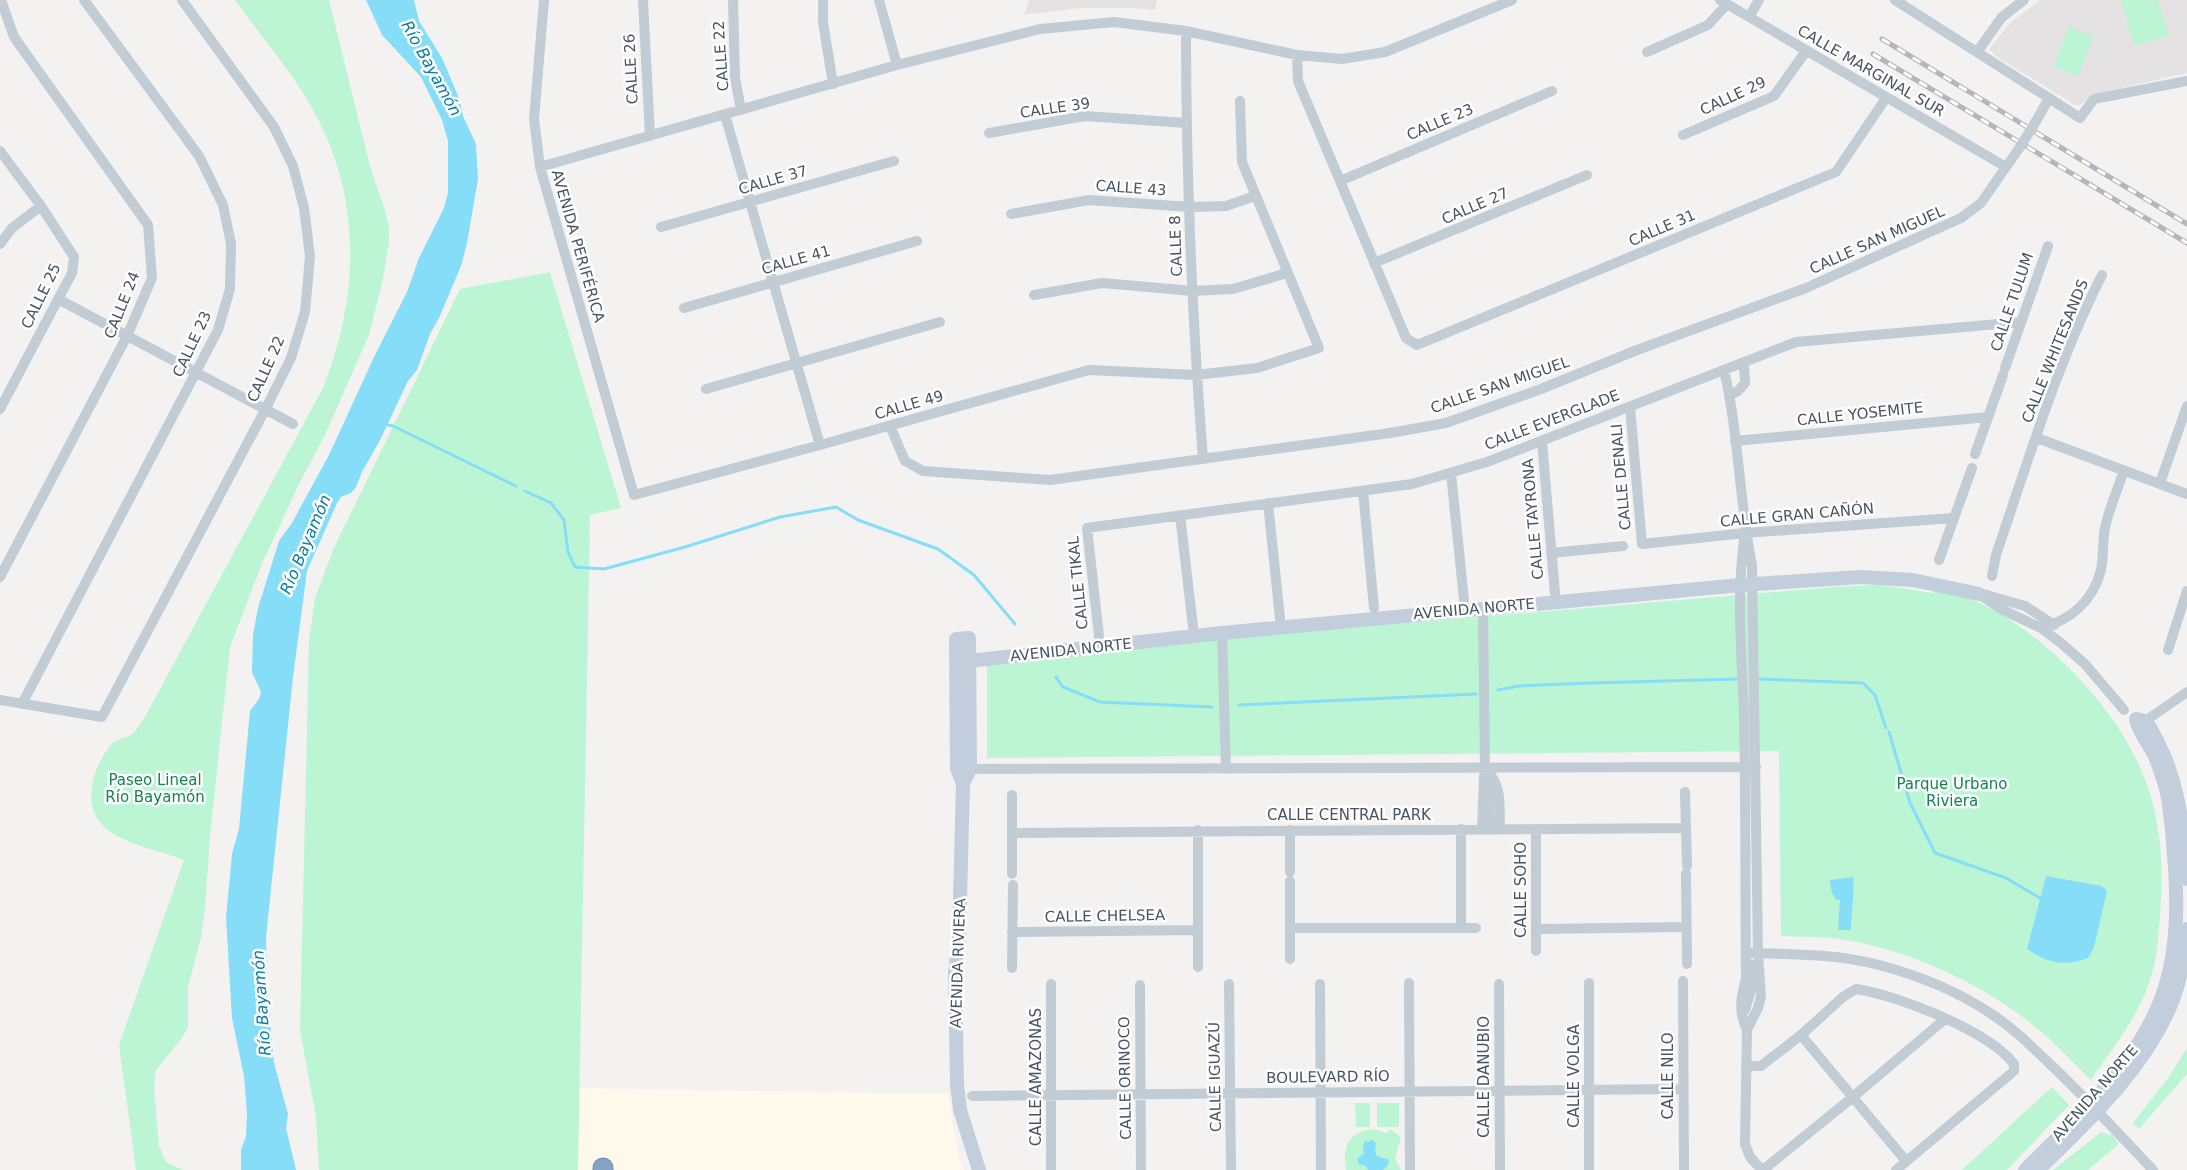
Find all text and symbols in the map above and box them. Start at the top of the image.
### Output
water label: Río Bayamón [398,17,466,119]
street label: CALLE 22 [710,20,732,92]
street label: CALLE MARGINAL SUR [1794,21,1948,121]
street label: CALLE 26 [620,33,642,105]
street label: CALLE 29 [1697,73,1769,119]
street label: CALLE 39 [1019,94,1091,122]
street label: CALLE 23 [1404,100,1476,144]
street label: CALLE 37 [736,162,810,198]
street label: AVENIDA PERIFÉRICA [548,167,610,325]
street label: CALLE 43 [1095,177,1167,199]
street label: CALLE 27 [1439,184,1511,228]
street label: CALLE SAN MIGUEL [1807,202,1948,278]
street label: CALLE 31 [1626,206,1698,250]
street label: CALLE 8 [1166,215,1186,277]
street label: CALLE 41 [759,242,833,278]
street label: CALLE TULUM [1987,250,2037,354]
street label: CALLE 25 [17,260,65,332]
street label: CALLE 24 [100,269,144,341]
street label: CALLE WHITESANDS [2018,277,2092,425]
street label: CALLE 23 [169,308,215,380]
street label: CALLE 22 [243,333,289,405]
street label: CALLE SAN MIGUEL [1428,353,1572,417]
street label: CALLE EVERGLADE [1482,386,1622,454]
street label: CALLE 49 [872,387,946,423]
street label: CALLE YOSEMITE [1796,398,1924,430]
street label: CALLE DENALI [1607,423,1635,531]
street label: CALLE TAYRONA [1519,457,1547,580]
water label: Río Bayamón [276,492,335,597]
street label: CALLE GRAN CAÑÓN [1719,498,1875,531]
street label: CALLE TIKAL [1064,535,1092,630]
street label: AVENIDA NORTE [1412,595,1536,623]
street label: AVENIDA NORTE [1009,635,1133,665]
park label: Paseo Lineal Río Bayamón [105,771,205,806]
park label: Parque Urbano Riviera [1896,775,2008,810]
street label: CALLE CENTRAL PARK [1267,806,1432,824]
street label: CALLE SOHO [1512,842,1530,938]
street label: AVENIDA RIVIERA [947,897,969,1028]
street label: CALLE CHELSEA [1045,906,1166,926]
water label: Río Bayamón [248,949,275,1057]
street label: CALLE AMAZONAS [1027,1008,1045,1146]
street label: CALLE ORINOCO [1115,1016,1135,1140]
street label: CALLE DANUBIO [1475,1016,1493,1138]
street label: CALLE IGUAZÚ [1204,1022,1225,1132]
street label: CALLE VOLGA [1565,1023,1583,1128]
street label: CALLE NILO [1659,1033,1677,1119]
street label: AVENIDA NORTE [2048,1041,2142,1145]
street label: BOULEVARD RÍO [1266,1066,1390,1087]

